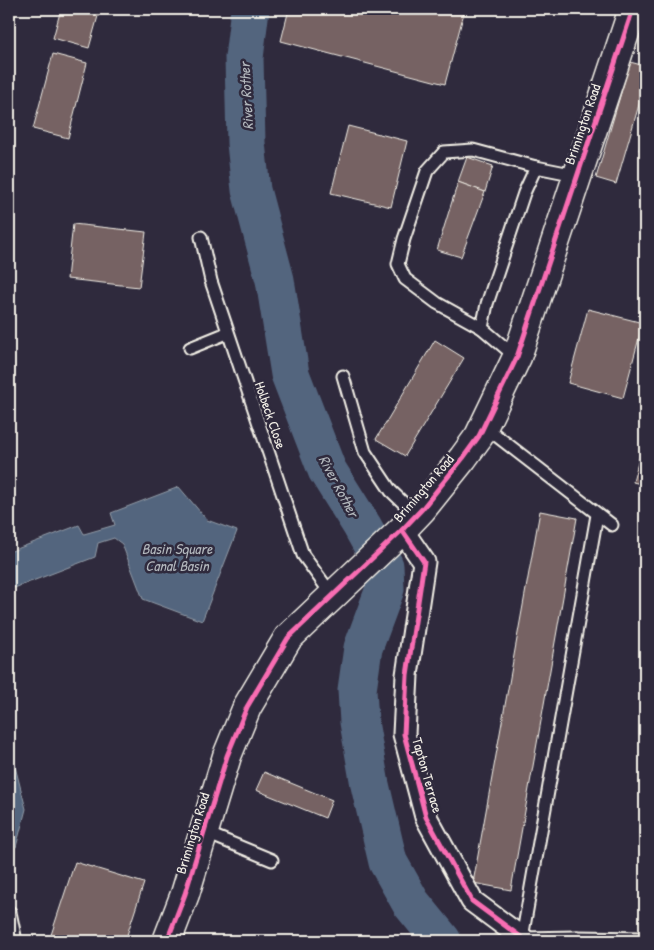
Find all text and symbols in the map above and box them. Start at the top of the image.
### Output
water label: River Rother [234,60,258,130]
street label: Brimington Road [559,81,606,167]
street label: Holbeck Close [251,379,291,451]
street label: Brimington Road [388,450,459,527]
water label: River Rother [314,451,365,523]
water label: Basin Square Canal Basin [142,538,213,576]
street label: Tapton Terrace [407,735,448,816]
street label: Brimington Road [171,790,214,876]

